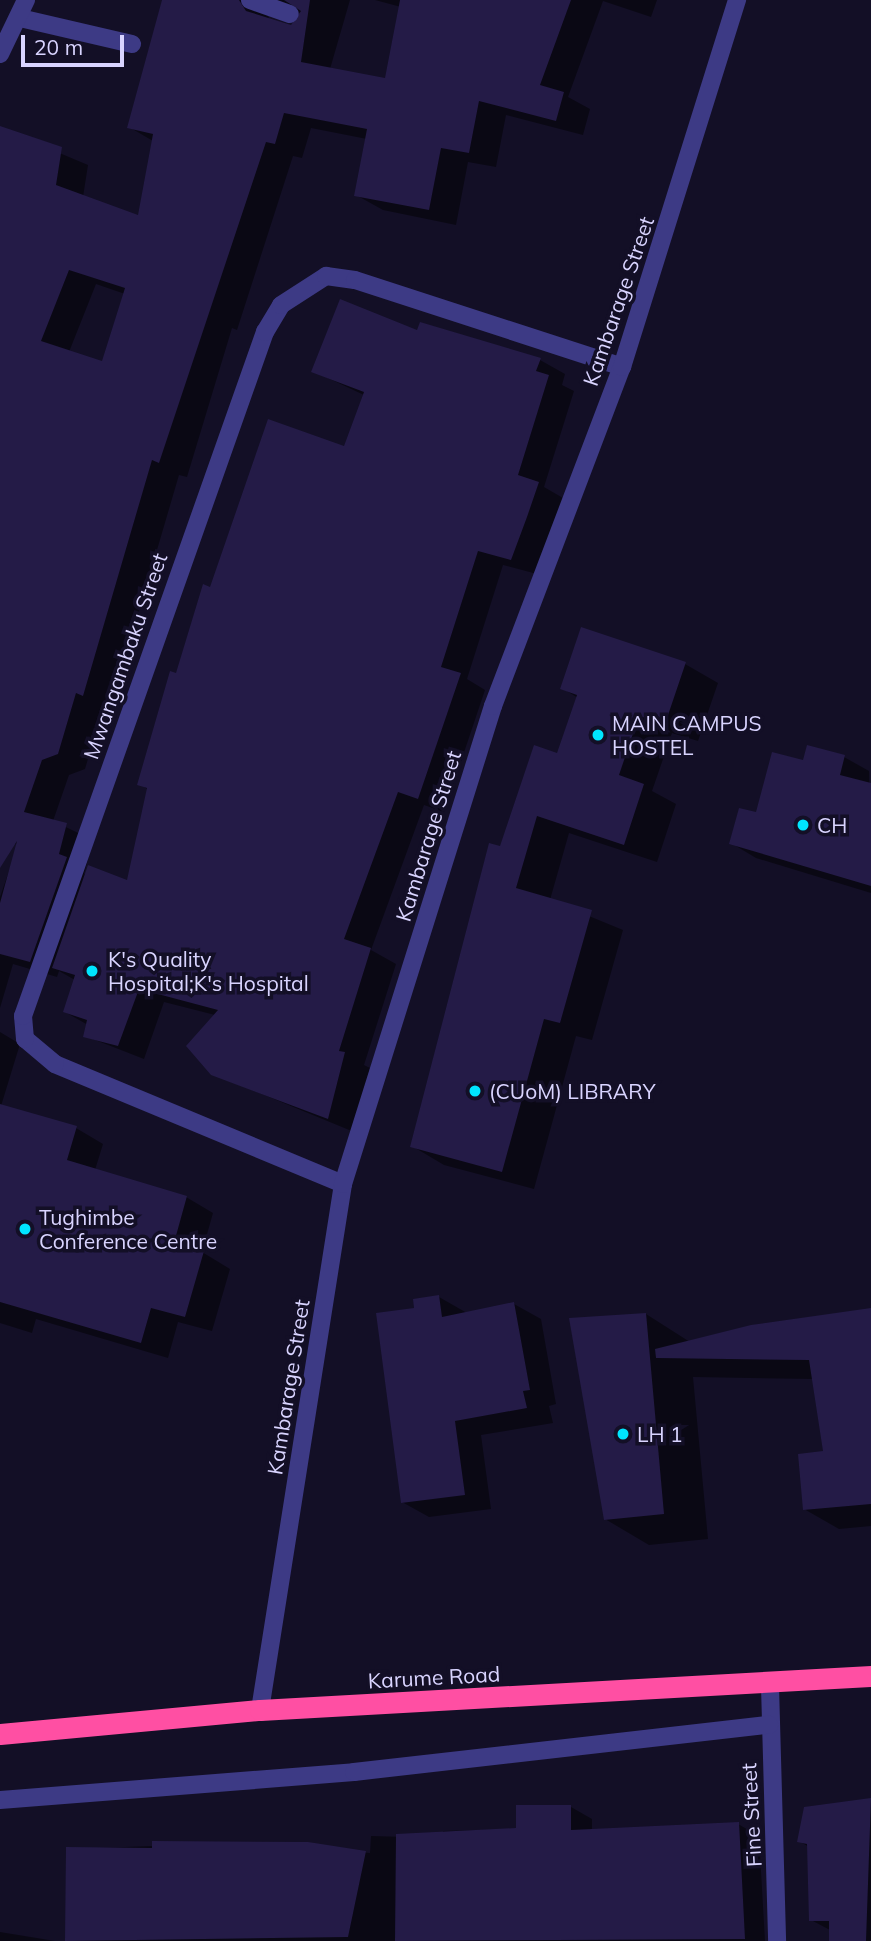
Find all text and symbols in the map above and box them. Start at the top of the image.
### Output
scale bar [24,21,128,65]
text: 20 m [34,34,83,60]
street label: Kambarage Street [577,213,659,389]
street label: Mwangambaku Street [78,550,172,762]
place label: MAIN CAMPUS HOSTEL [612,710,762,760]
marker: MAIN CAMPUS HOSTEL [590,727,606,743]
street label: Kambarage Street [390,748,466,924]
place label: CH [817,812,847,838]
marker: CH [795,817,811,833]
place label: K's Quality Hospital;K's Hospital [108,946,309,996]
marker: K's Quality Hospital;K's Hospital [82,961,102,981]
place label: (CUoM) LIBRARY [489,1078,655,1104]
marker: (CUoM) LIBRARY [467,1083,483,1099]
place label: Tughimbe Conference Centre [39,1204,217,1254]
marker: Tughimbe Conference Centre [17,1221,33,1237]
street label: Kambarage Street [262,1297,314,1477]
place label: LH 1 [637,1421,683,1447]
marker: LH 1 [615,1426,631,1442]
street label: Karume Road [367,1661,501,1693]
street label: Fine Street [736,1762,766,1868]

